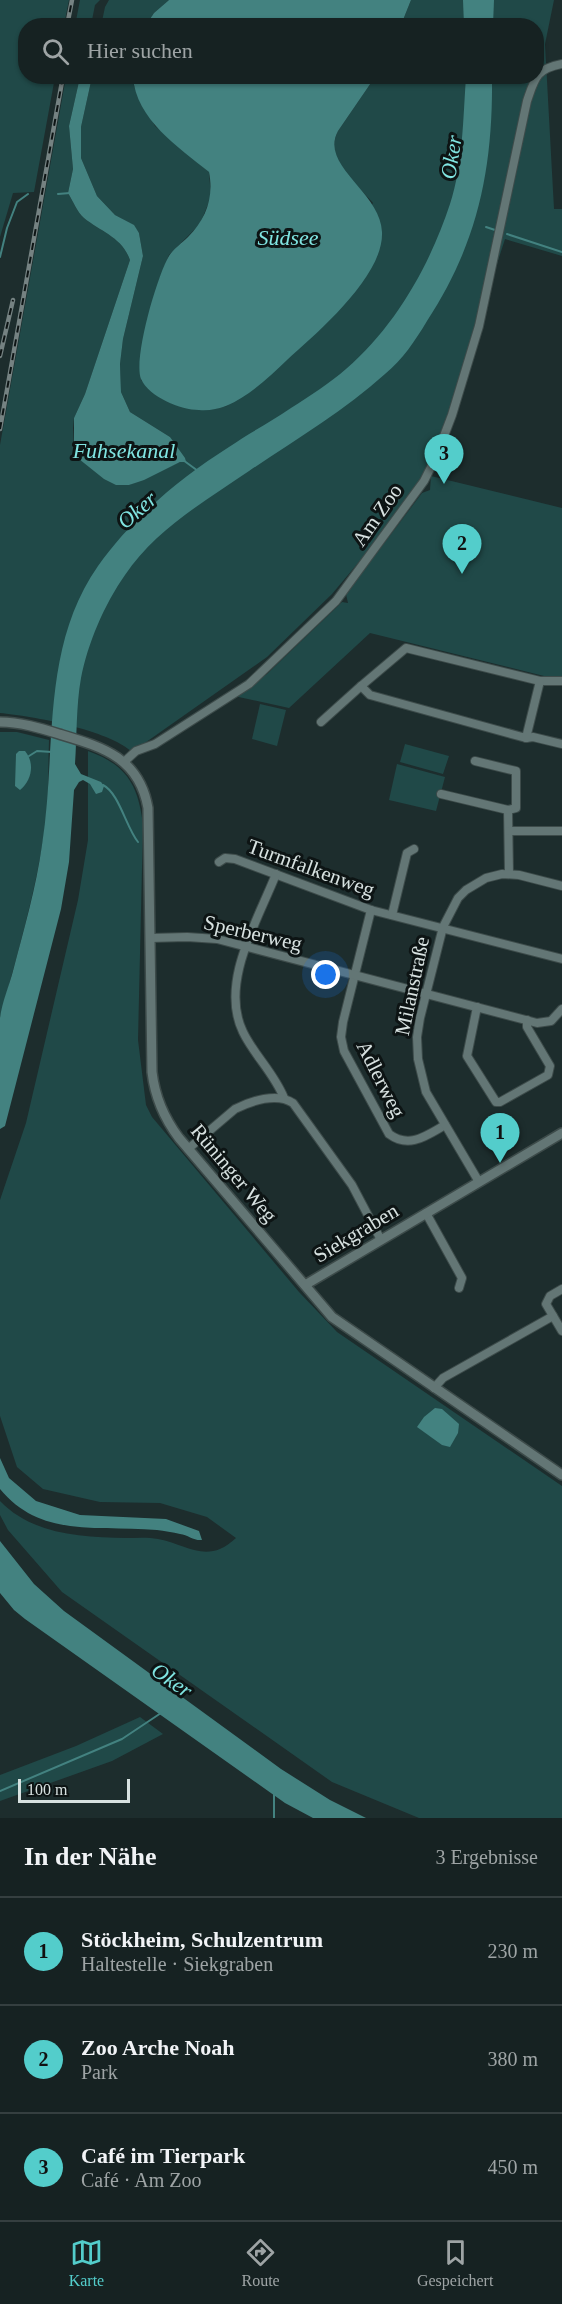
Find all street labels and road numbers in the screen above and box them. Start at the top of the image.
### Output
street label: Am Zoo [347,479,407,551]
street label: Turmfalkenweg [244,834,378,902]
street label: Sperberweg [201,910,305,956]
street label: Milanstraße [390,934,434,1038]
street label: Adlerweg [352,1037,411,1122]
street label: Rüninger Weg [186,1119,282,1227]
street label: Siekgraben [309,1198,403,1268]

